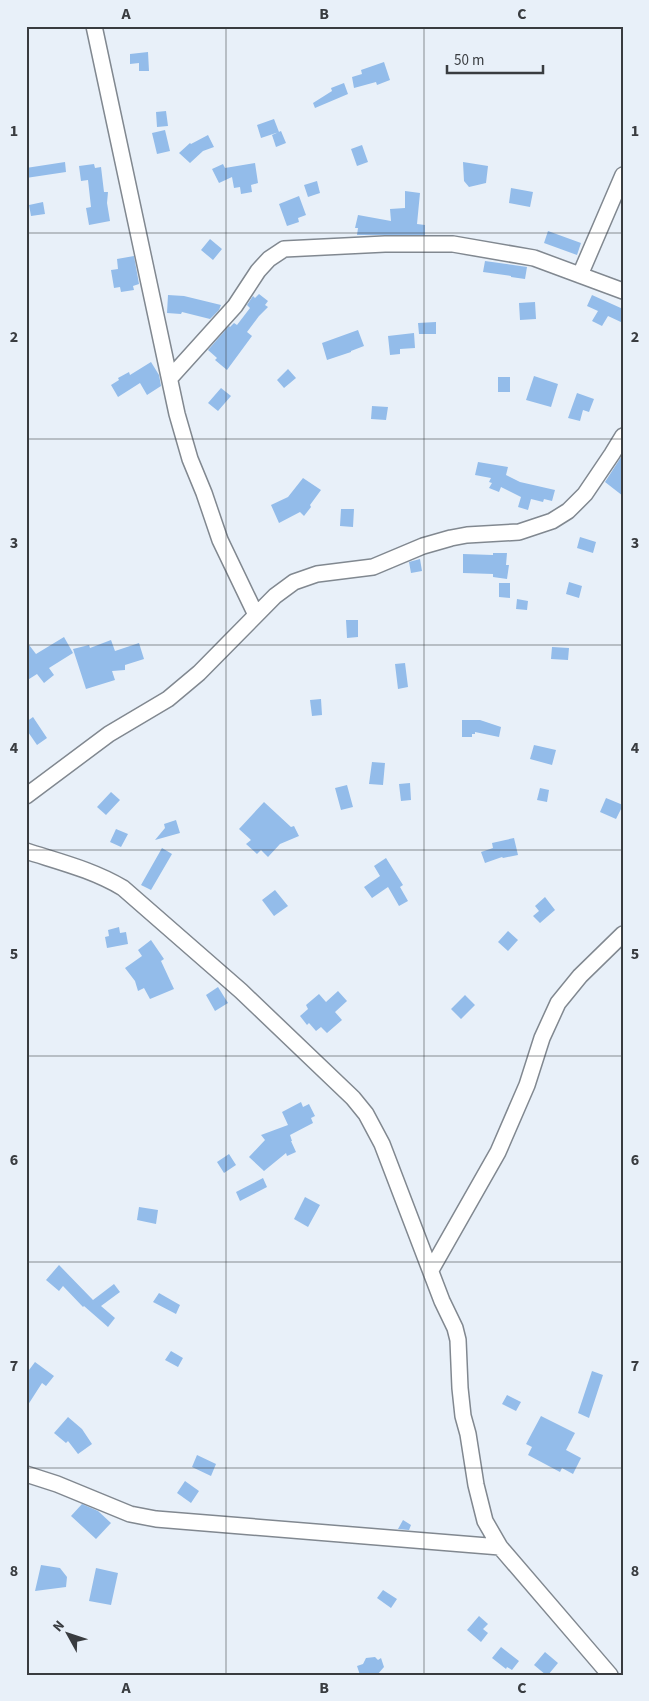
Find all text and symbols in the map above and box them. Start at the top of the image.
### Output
text: A [120,3,131,25]
text: B [319,3,329,25]
text: C [517,3,527,25]
scale bar [447,42,543,74]
text: 50 m [454,50,484,71]
text: 1 [10,120,18,142]
text: 1 [631,120,639,142]
text: 2 [10,326,18,348]
text: 2 [631,326,639,348]
text: 3 [10,532,18,554]
text: 3 [631,532,639,554]
text: 4 [10,737,19,759]
text: 4 [631,737,640,759]
text: 5 [10,943,18,965]
text: 5 [631,943,639,965]
text: 6 [10,1149,18,1171]
text: 6 [631,1149,639,1171]
text: 7 [10,1355,18,1377]
text: 7 [631,1355,639,1377]
text: 8 [10,1560,18,1582]
text: 8 [631,1560,639,1582]
north arrow [42,1608,92,1658]
text: N [48,1616,69,1636]
text: A [120,1677,131,1699]
text: B [319,1677,329,1699]
text: C [517,1677,527,1699]

